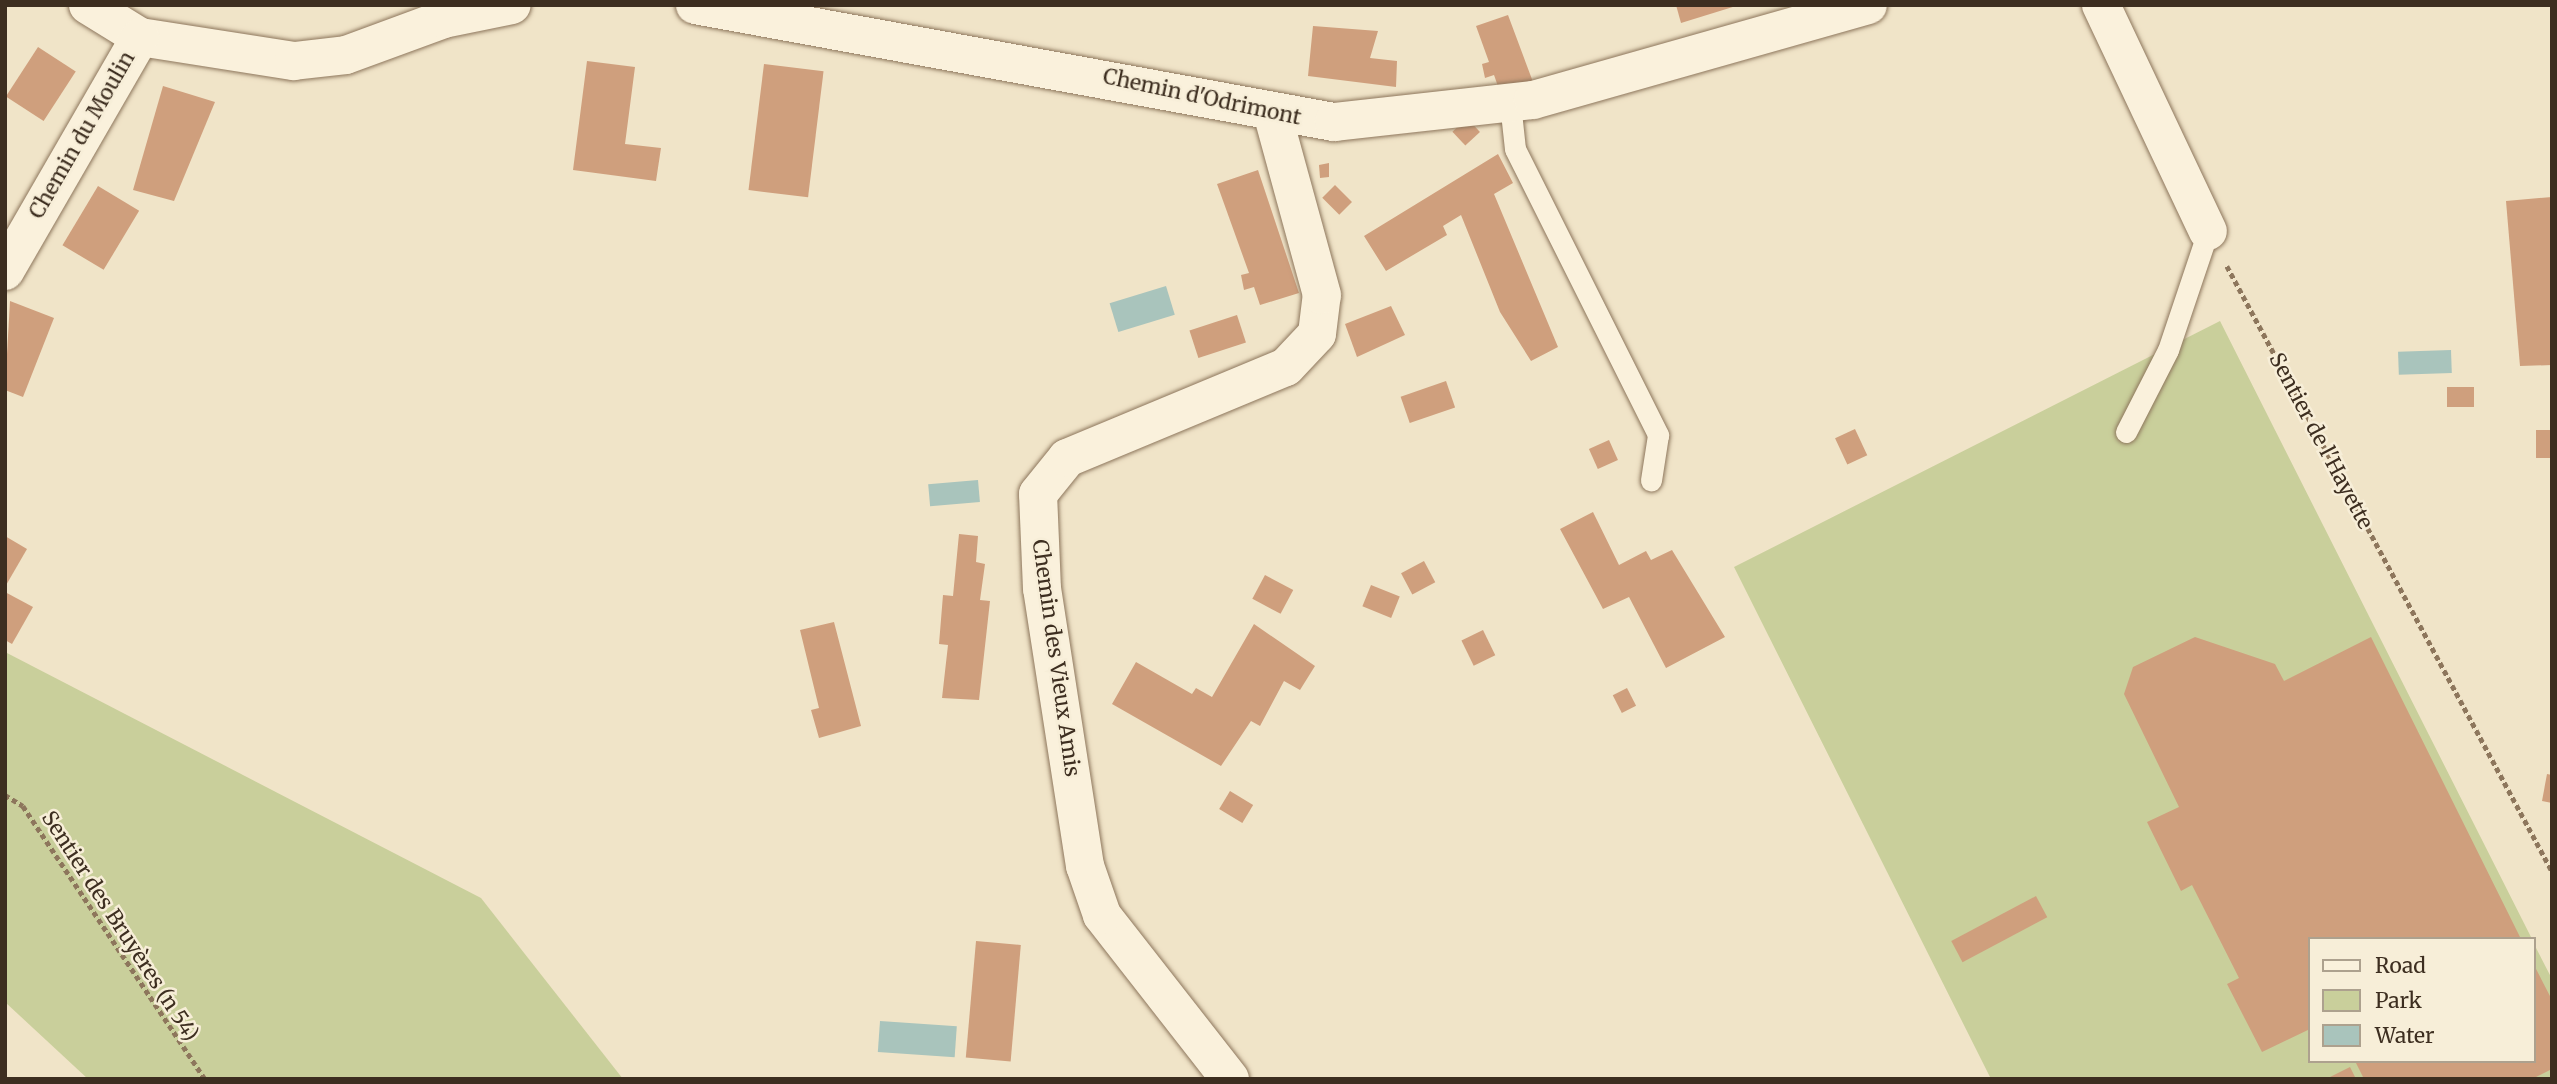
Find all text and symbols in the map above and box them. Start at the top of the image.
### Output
street label: Chemin du Moulin [24,47,140,223]
street label: Chemin d'Odrimont [1101,64,1303,130]
street label: Sentier de l'Hayette [2264,349,2378,533]
street label: Chemin des Vieux Amis [1027,538,1085,778]
street label: Sentier des Bruyères (n 54) [36,806,204,1046]
legend [2308,937,2536,1063]
text: Road [2375,952,2426,979]
text: Park [2375,987,2422,1014]
text: Water [2375,1022,2434,1049]

